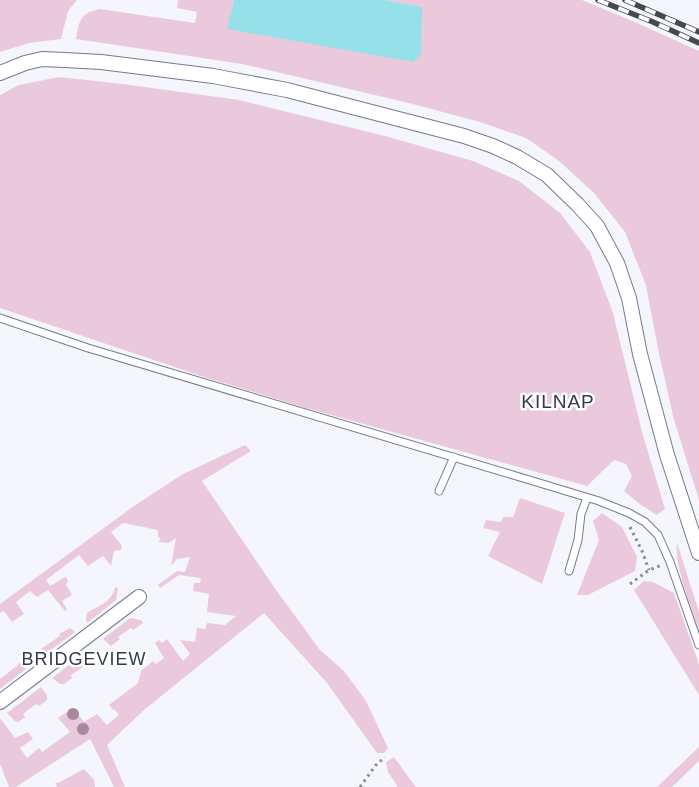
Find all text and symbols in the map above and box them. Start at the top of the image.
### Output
district label: KILNAP [521,391,595,412]
district label: BRIDGEVIEW [21,649,147,669]

